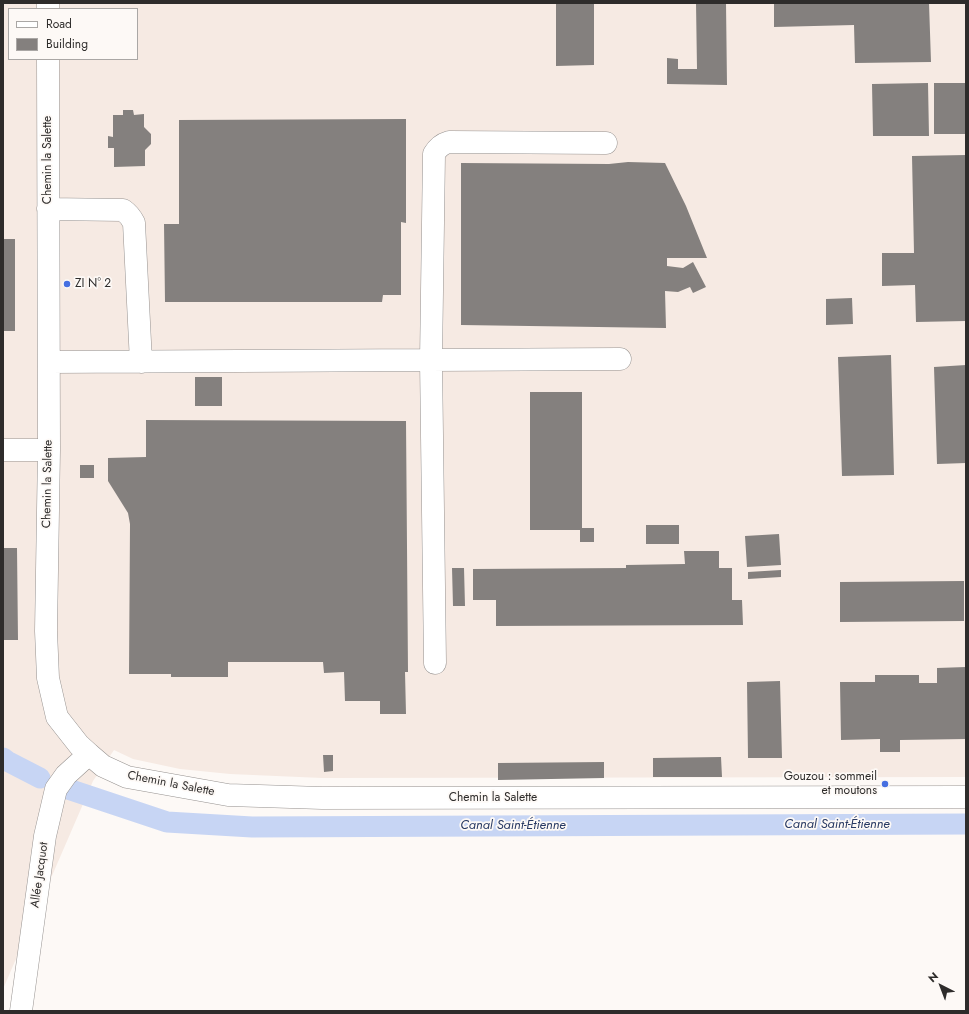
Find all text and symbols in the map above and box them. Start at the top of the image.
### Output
legend [8,8,138,60]
text: Road [46,15,72,33]
text: Building [46,35,88,53]
street label: Chemin la Salette [41,116,55,204]
place label: ZI N° 2 [75,277,111,291]
marker: ZI N° 2 [62,279,72,289]
street label: Chemin la Salette [40,440,56,528]
street label: Chemin la Salette [126,768,216,800]
place label: Gouzou : sommeil et moutons [784,770,877,798]
marker: Gouzou : sommeil et moutons [880,779,890,789]
street label: Chemin la Salette [449,791,537,805]
water label: Canal Saint-Étienne [784,817,890,833]
water label: Canal Saint-Étienne [460,818,566,834]
street label: Allée Jacquot [28,841,52,909]
north arrow [921,966,961,1006]
text: N [924,968,942,986]

